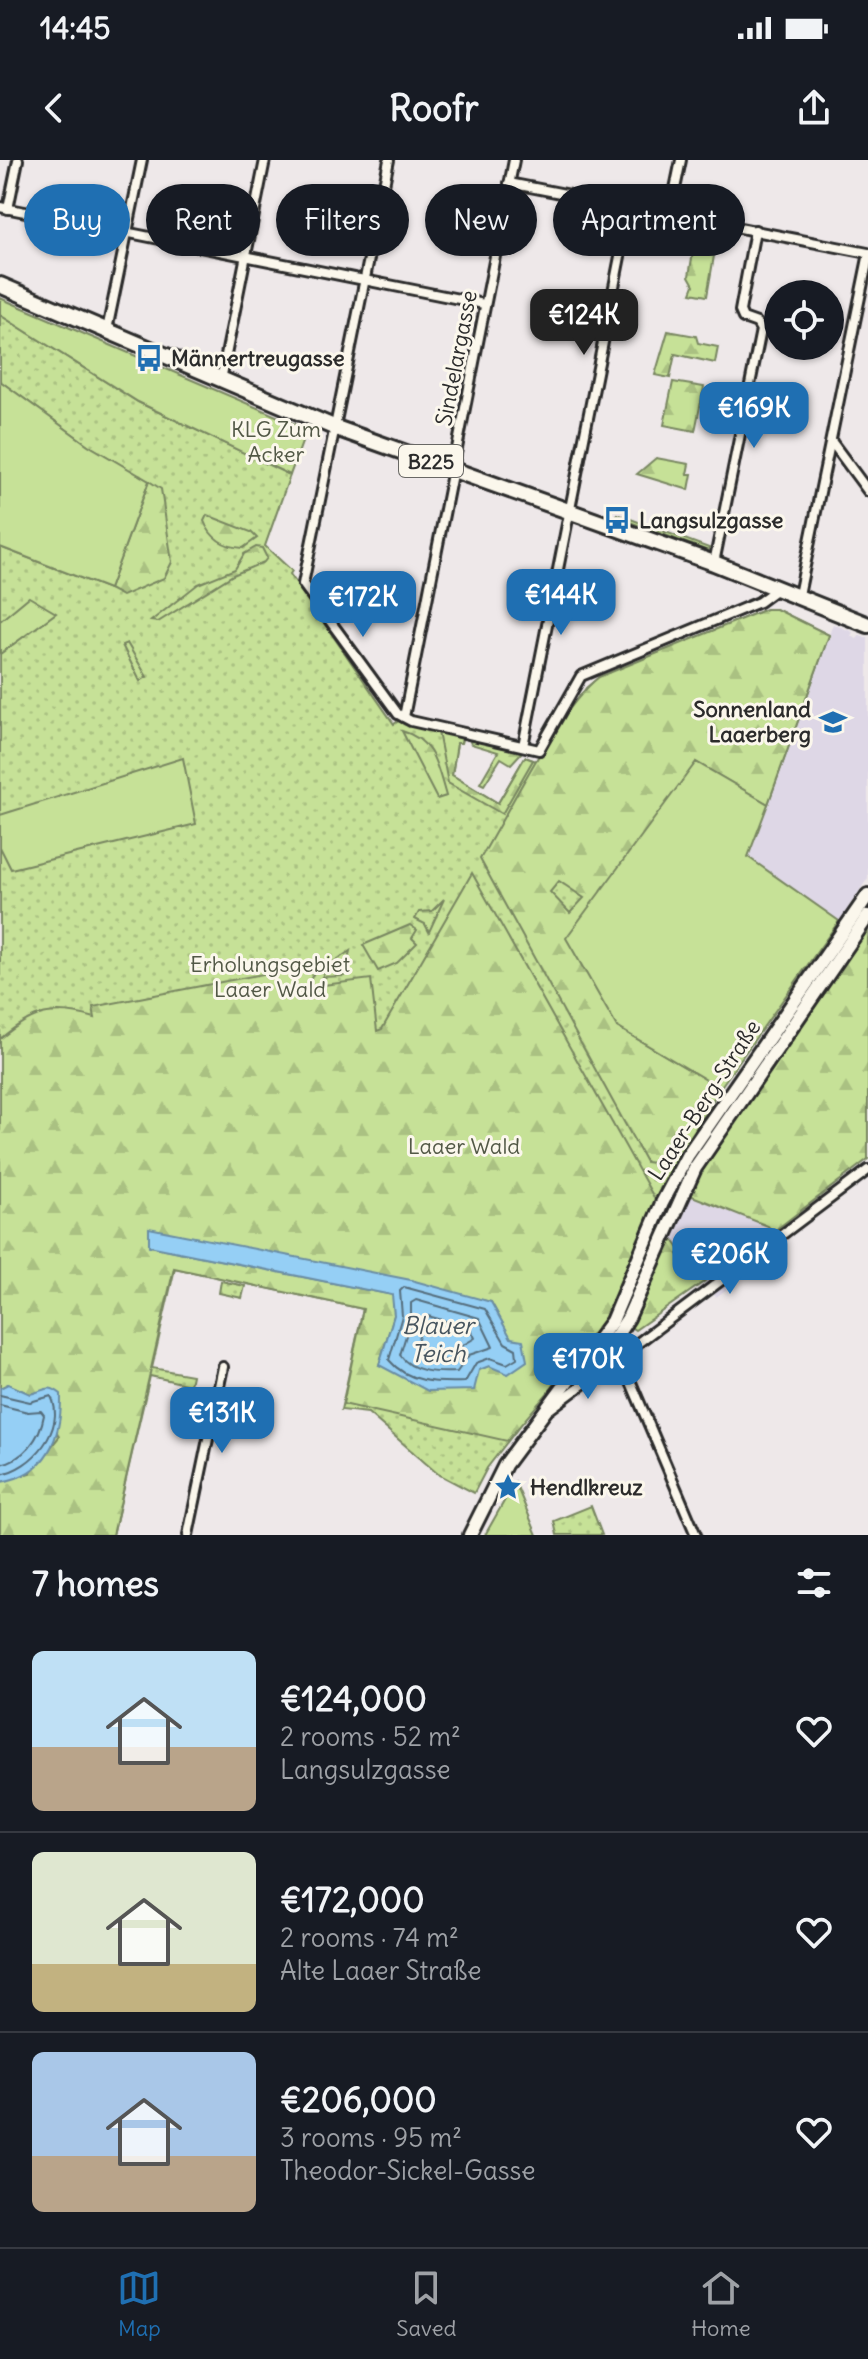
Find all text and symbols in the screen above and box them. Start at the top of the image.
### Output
text: 14:45 [40,9,111,47]
icon: back [32,86,76,130]
text: Roofr [389,86,479,131]
icon: share [792,86,836,130]
chip: Buy [24,184,130,256]
chip: Rent [146,184,260,256]
chip: Filters [276,184,409,256]
chip: New [425,184,537,256]
chip: Apartment [553,184,745,256]
map controls [764,280,844,360]
button: locate [764,280,844,360]
street label: Sindelargasse [429,288,483,428]
pin: €124K [528,289,640,357]
text: €124K [548,298,620,331]
bus stop icon: Männertreugasse [134,343,164,373]
place label: Männertreugasse [171,344,345,372]
pin: €169K [698,382,810,450]
text: €169K [718,391,790,424]
park label: KLG Zum Acker [231,415,321,468]
road number: B225 [399,445,463,477]
bus stop icon: Langsulzgasse [602,505,632,535]
place label: Langsulzgasse [639,506,783,534]
pin: €144K [505,569,617,637]
pin: €172K [307,571,419,639]
text: €144K [525,578,597,611]
text: €172K [328,580,398,613]
place label: Sonnenland Laaerberg [693,695,811,748]
school or university icon: Sonnenland Laaerberg [818,707,848,737]
park label: Erholungsgebiet Laaer Wald [190,950,350,1003]
street label: Laaer-Berg-Straße [642,1014,766,1186]
park label: Laaer Wald [408,1132,520,1160]
pin: €206K [674,1228,786,1296]
text: €206K [690,1237,770,1270]
water label: Blauer Teich [402,1310,477,1368]
pin: €170K [532,1333,644,1401]
text: €170K [552,1342,624,1375]
pin: €131K [166,1387,278,1455]
text: €131K [188,1396,256,1429]
place icon: Hendlkreuz [493,1472,523,1502]
place label: Hendlkreuz [530,1473,643,1501]
icon: filters [792,1561,836,1605]
text: 7 homes [32,1562,159,1605]
text: €124,000 [280,1677,427,1720]
icon: home [96,1683,192,1779]
icon: heart [792,1709,836,1753]
text: 2 rooms · 52 m² [280,1720,461,1753]
text: Langsulzgasse [280,1753,450,1786]
text: €172,000 [280,1878,425,1921]
icon: home [96,1884,192,1980]
icon: heart [792,1910,836,1954]
text: 2 rooms · 74 m² [280,1921,459,1954]
text: Alte Laaer Straße [280,1954,482,1987]
text: €206,000 [280,2078,437,2121]
icon: home [96,2084,192,2180]
icon: heart [792,2110,836,2154]
text: 3 rooms · 95 m² [280,2121,462,2154]
text: Theodor-Sickel-Gasse [280,2154,535,2187]
tab: Map [117,2266,161,2342]
tab: Saved [396,2266,456,2342]
tab: Home [691,2266,751,2342]

